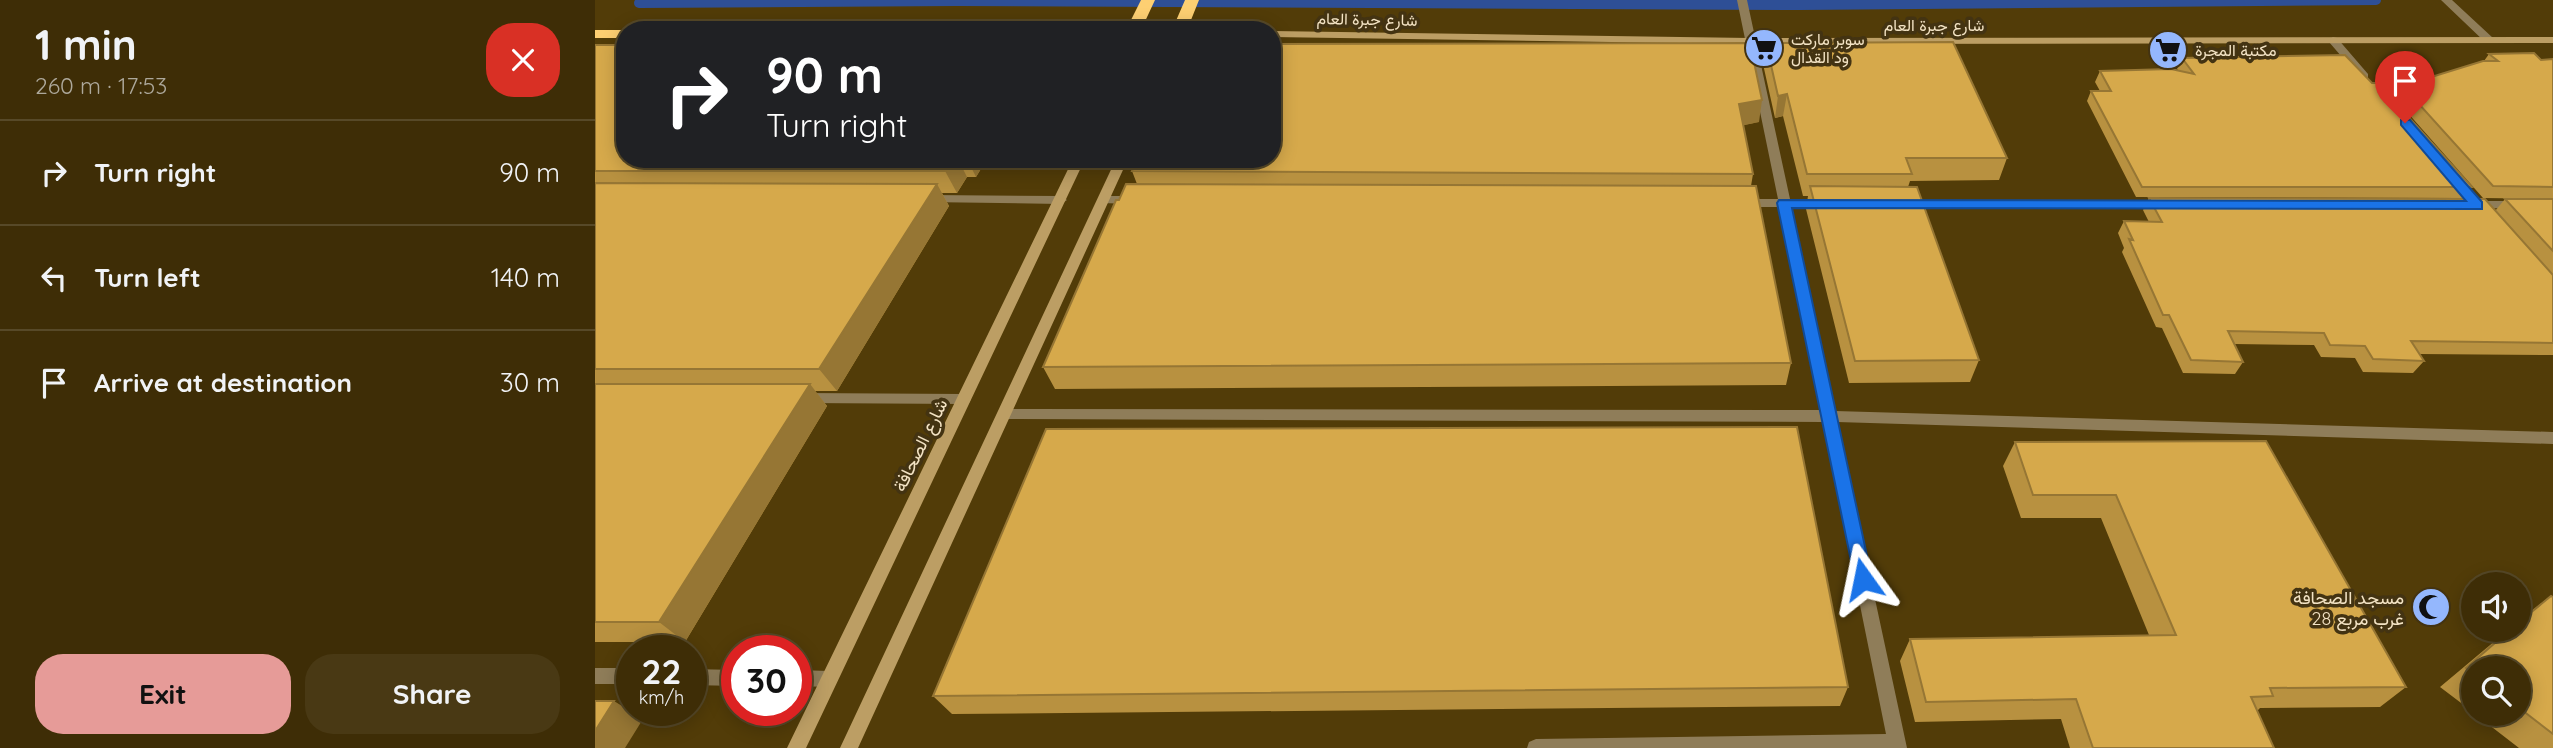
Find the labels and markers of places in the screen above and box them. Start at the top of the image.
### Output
supermarket icon: سوبر ماركت ود القدال [1743,27,1785,69]
place label: سوبر ماركت ود القدال [1791,29,1865,68]
supermarket icon: مكتبة المجرة [2147,29,2189,71]
place label: مكتبة المجرة [2195,40,2276,61]
pin [2375,51,2435,123]
place label: مسجد الصحافة غرب مربع 28 [2293,586,2404,631]
mosque icon: مسجد الصحافة غرب مربع 28 [2410,586,2452,628]

